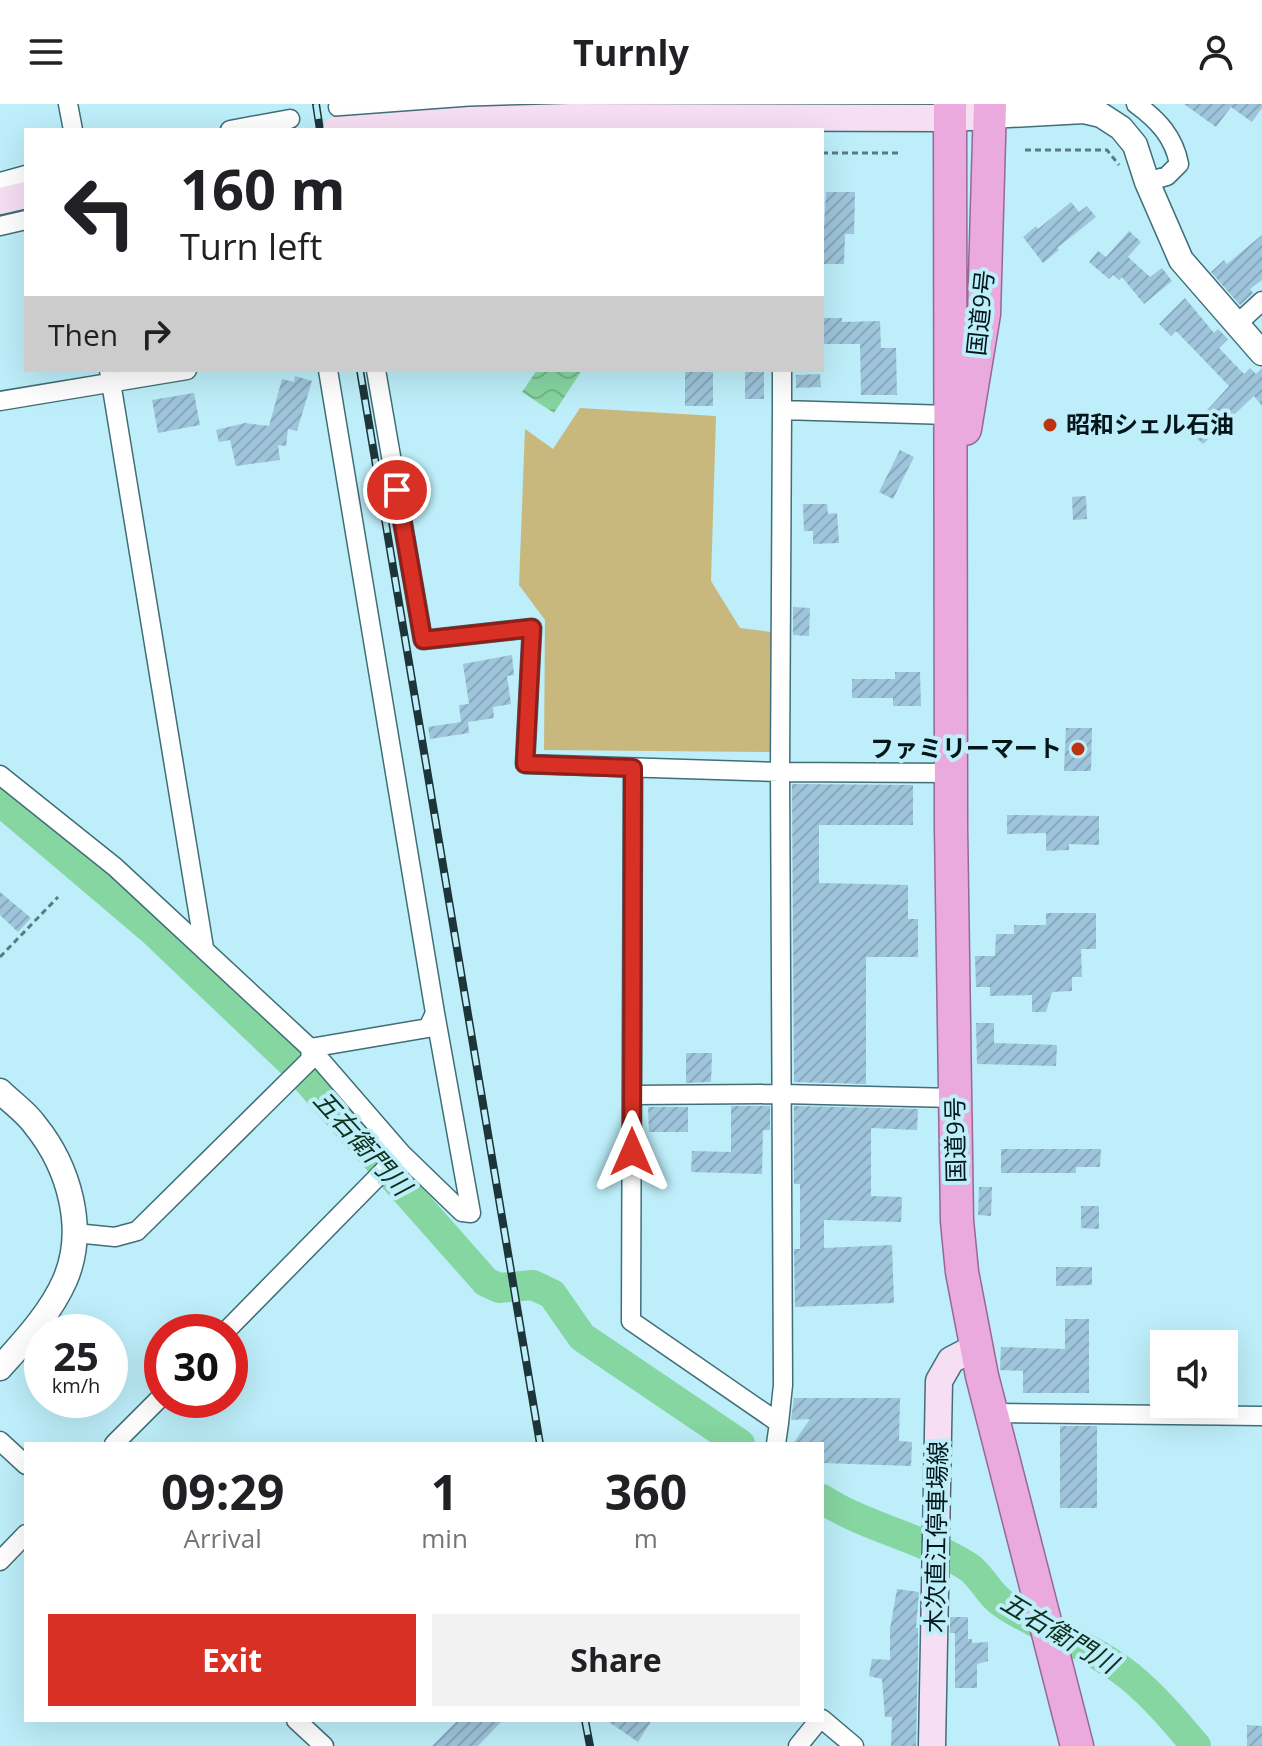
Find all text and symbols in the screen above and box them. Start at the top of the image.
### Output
text: Turnly [573,28,689,77]
icon: menu [24,30,68,74]
icon: person [1194,30,1238,74]
text: 160 m [180,150,346,226]
icon: left [48,160,152,264]
text: Turn left [180,222,322,271]
street label: 国道9号 [959,268,1000,357]
icon: right [134,312,178,356]
text: Then [48,314,118,355]
place label: 昭和シェル石油 [1066,407,1234,440]
marker: 昭和シェル石油 [1041,416,1059,434]
pin [363,456,431,524]
icon: arrive [375,468,419,512]
place label: ファミリーマート [870,731,1062,764]
marker: ファミリーマート [1069,740,1087,758]
water label: 五右衛門川 [306,1082,422,1205]
street label: 国道9号 [937,1097,972,1183]
position arrow [590,1110,674,1194]
speed limit sign: 30 [144,1314,248,1418]
text: 25 [53,1328,99,1383]
map controls [1150,1330,1238,1418]
button: sound [1150,1330,1238,1418]
text: km/h [52,1372,100,1399]
street label: 木次直江停車場線 [917,1441,954,1633]
text: 09:29 [161,1459,284,1524]
text: 1 [431,1459,458,1524]
text: 360 [605,1459,687,1524]
text: Arrival [183,1520,262,1556]
text: min [421,1520,468,1556]
text: m [634,1520,658,1556]
water label: 五右衛門川 [995,1583,1127,1683]
button: Exit [48,1614,416,1706]
button: Share [432,1614,800,1706]

